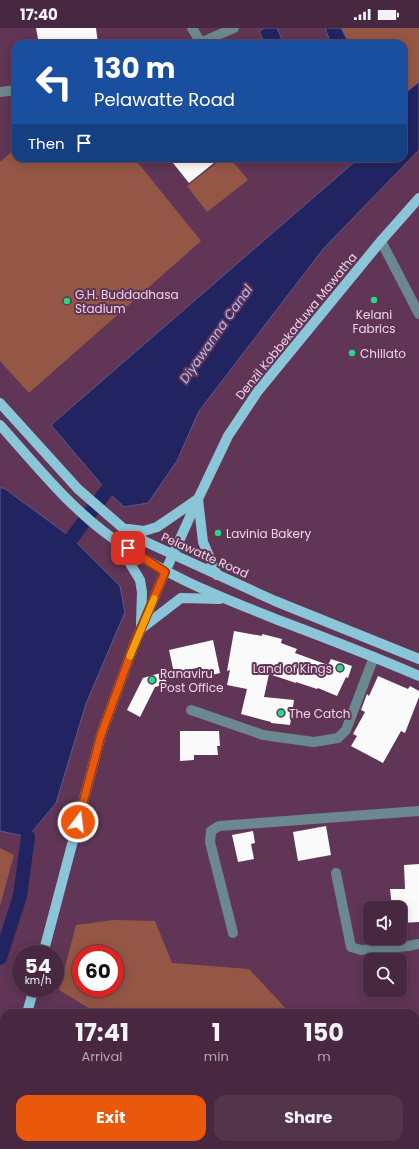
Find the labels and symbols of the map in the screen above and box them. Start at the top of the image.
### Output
street label: Denzil Kobbekaduwa Mawatha [231,249,361,403]
water label: Diyawanna Canal [175,280,258,387]
place label: G.H. Buddadhasa Stadium [75,286,179,317]
marker: Kelani Fabrics [369,295,379,305]
marker: G.H. Buddadhasa Stadium [62,296,72,306]
place label: Kelani Fabrics [352,306,396,337]
place label: Chillato [360,345,406,362]
marker: Chillato [347,348,357,358]
place label: Lavinia Bakery [226,525,311,542]
street label: Pelawatte Road [159,528,251,582]
marker: Lavinia Bakery [213,528,223,538]
pin [111,531,145,565]
place label: Land of Kings [253,660,332,677]
marker: Land of Kings [335,663,345,673]
place label: Ranaviru Post Office [160,665,223,696]
marker: Ranaviru Post Office [147,675,157,685]
place label: The Catch [289,705,351,722]
marker: The Catch [276,708,286,718]
position arrow [57,801,99,843]
speed limit sign: 60 [72,945,124,997]

